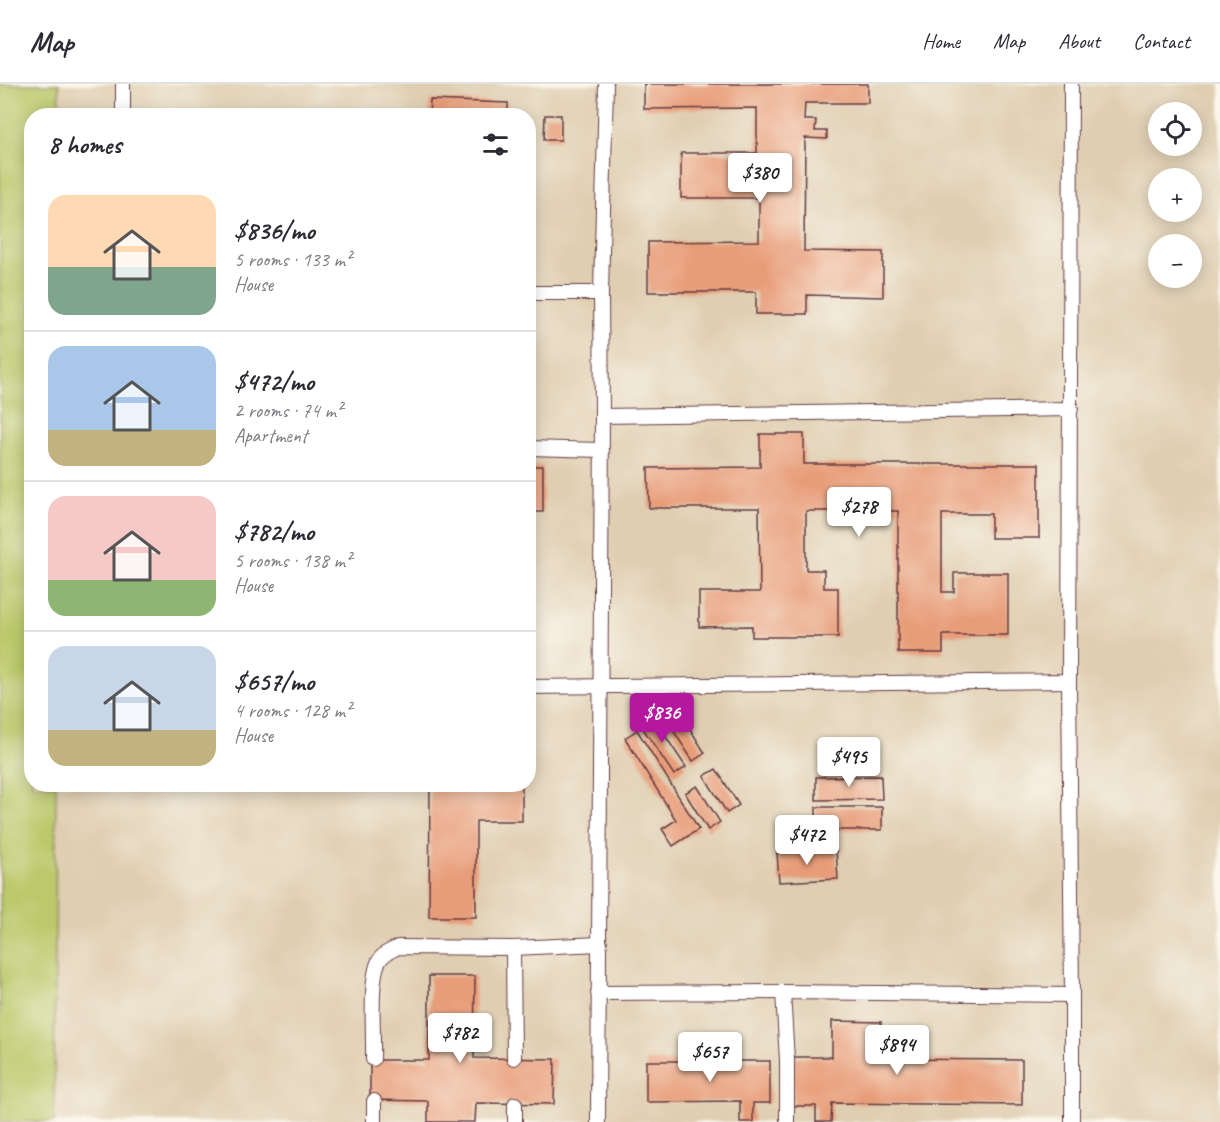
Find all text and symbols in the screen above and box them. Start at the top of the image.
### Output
text: Map [30,24,73,59]
text: Home [922,28,960,54]
text: Map [993,28,1025,54]
text: About [1058,28,1100,54]
text: Contact [1133,28,1190,54]
map controls [1148,102,1202,288]
button: locate [1148,102,1202,156]
text: 8 homes [48,128,121,161]
icon: filters [479,128,512,161]
pin: $380 [724,153,796,204]
text: $380 [742,160,778,185]
button: + [1148,168,1202,222]
text: $836/mo [234,214,315,247]
icon: home [96,219,168,291]
button: − [1148,234,1202,288]
text: 5 rooms · 133 m² [234,247,351,272]
text: House [234,272,273,297]
text: $472/mo [234,365,314,398]
icon: home [96,370,168,442]
text: 2 rooms · 74 m² [234,398,342,423]
text: Apartment [234,423,307,448]
pin: $278 [823,487,895,538]
text: $278 [841,494,877,519]
text: $782/mo [234,515,314,548]
icon: home [96,520,168,592]
text: 5 rooms · 138 m² [234,548,351,573]
text: House [234,573,273,598]
text: $657/mo [234,665,314,698]
icon: home [96,670,168,742]
pin: $836 [626,693,698,744]
text: 4 rooms · 128 m² [234,698,351,723]
text: $836 [644,700,680,725]
text: House [234,723,273,748]
pin: $495 [813,737,885,788]
text: $495 [831,744,867,769]
pin: $472 [771,815,843,866]
text: $472 [789,822,825,847]
pin: $782 [424,1013,496,1064]
text: $782 [442,1020,478,1045]
pin: $894 [861,1025,933,1076]
pin: $657 [674,1032,746,1083]
text: $894 [879,1032,915,1057]
text: $657 [692,1039,728,1064]

